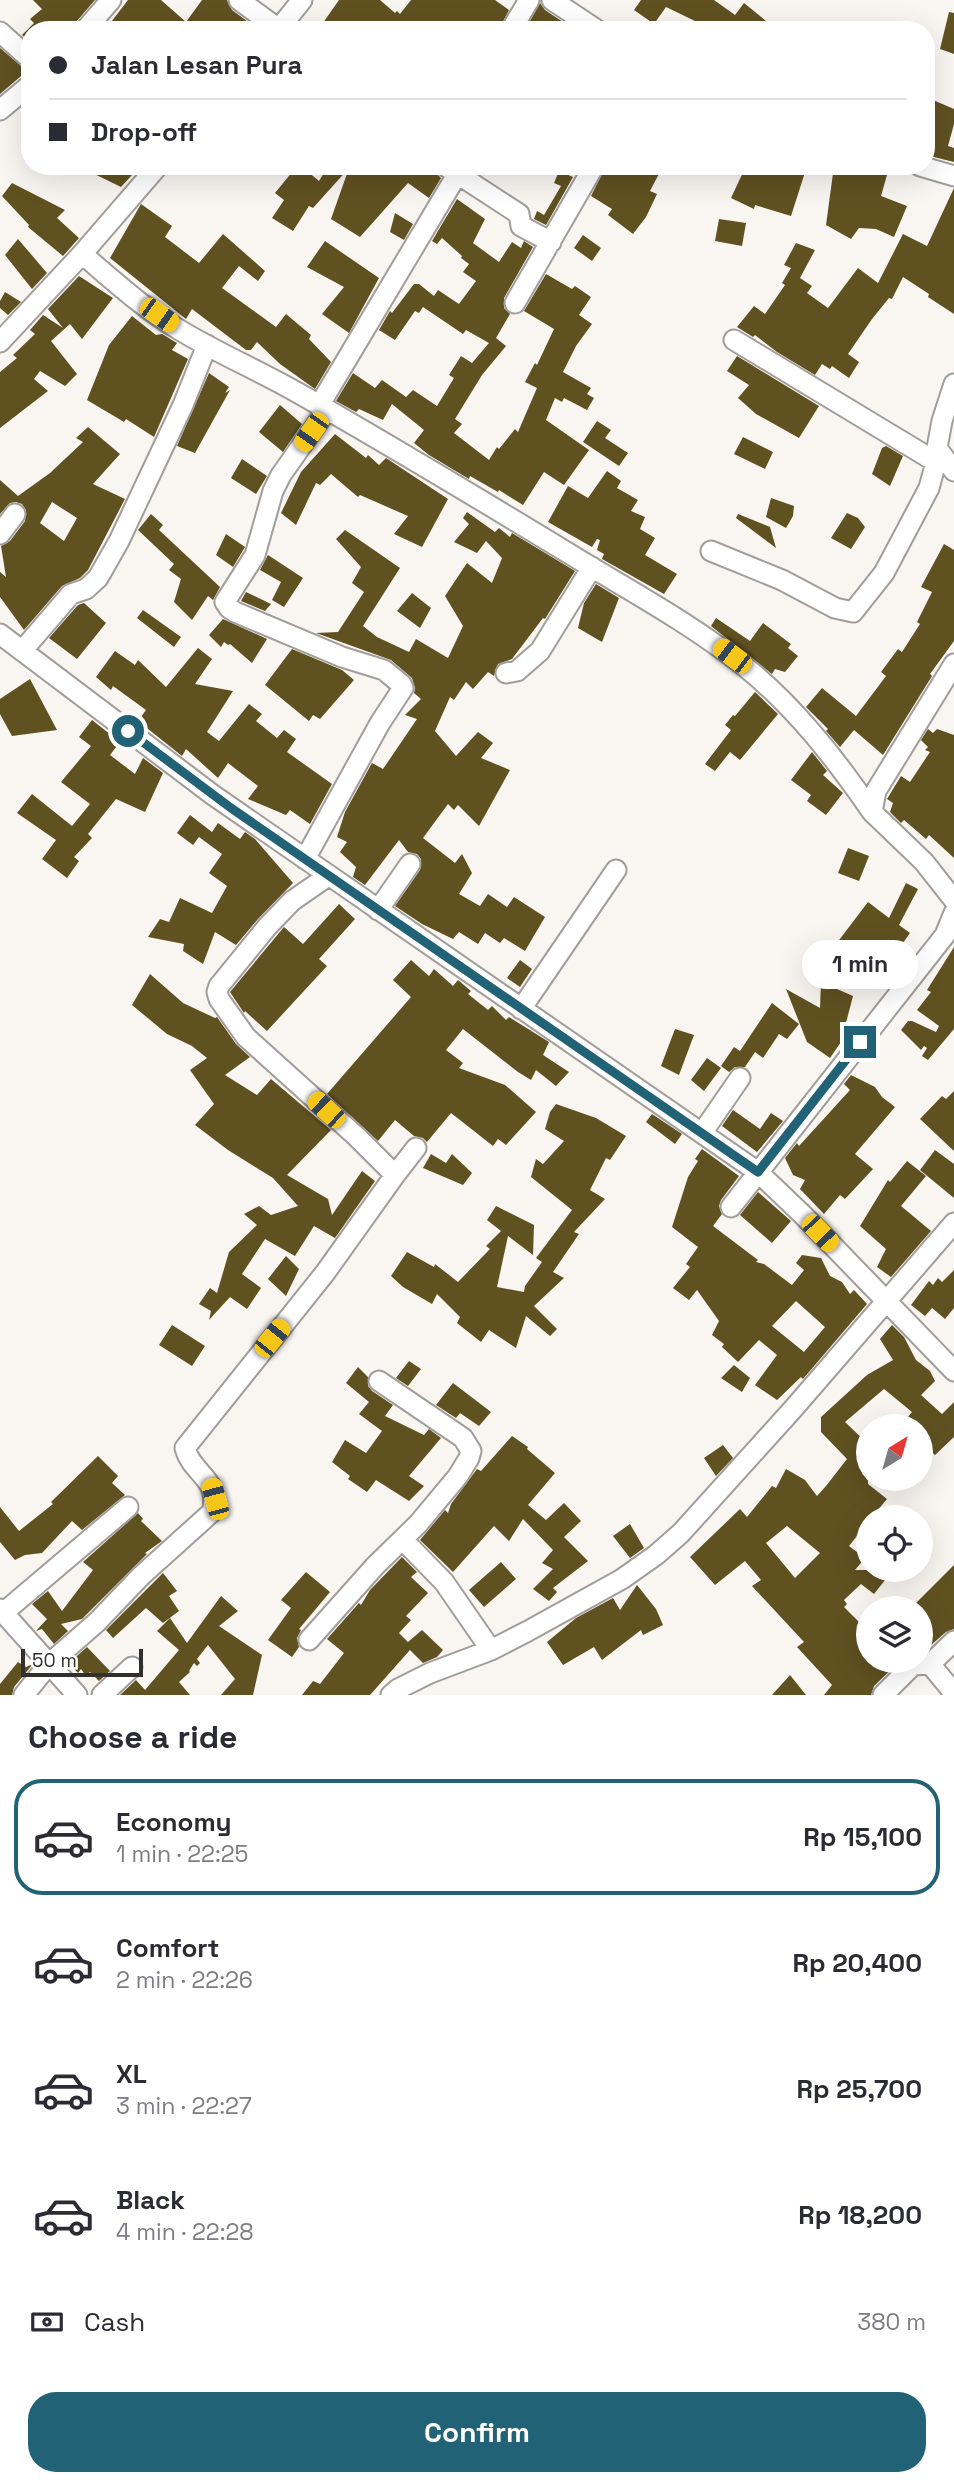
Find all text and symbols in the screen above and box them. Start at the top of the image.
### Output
text: Jalan Lesan Pura [91,48,303,82]
text: Drop-off [91,115,197,149]
car [136,294,183,336]
car [291,409,332,455]
car [709,635,756,677]
route start [112,715,144,747]
callout: 1 min [802,940,918,990]
text: 1 min [832,949,888,979]
route end [844,1026,876,1058]
car [304,1088,349,1132]
car [798,1211,843,1255]
car [251,1315,294,1361]
north arrow [856,1414,933,1491]
map controls [856,1414,933,1673]
car [200,1476,231,1522]
button: locate [856,1505,933,1582]
button: layers [856,1596,933,1673]
scale bar [21,1646,144,1678]
text: 50 m [32,1648,77,1673]
text: Choose a ride [28,1717,238,1757]
text: Economy [116,1805,232,1839]
icon: car [32,1806,95,1869]
text: Rp 15,100 [803,1820,922,1854]
text: 1 min · 22:25 [116,1839,248,1869]
text: Comfort [116,1931,219,1965]
icon: car [32,1932,95,1995]
text: Rp 20,400 [793,1946,922,1980]
text: 2 min · 22:26 [116,1965,253,1995]
text: XL [116,2057,147,2091]
icon: car [32,2058,95,2121]
text: Rp 25,700 [797,2072,922,2106]
text: 3 min · 22:27 [116,2091,252,2121]
text: Black [116,2183,185,2217]
icon: car [32,2184,95,2247]
text: Rp 18,200 [798,2198,922,2232]
text: 4 min · 22:28 [116,2217,254,2247]
icon: cash [28,2303,66,2341]
text: Cash [84,2305,145,2339]
text: 380 m [857,2307,926,2337]
button: Confirm [28,2392,926,2472]

